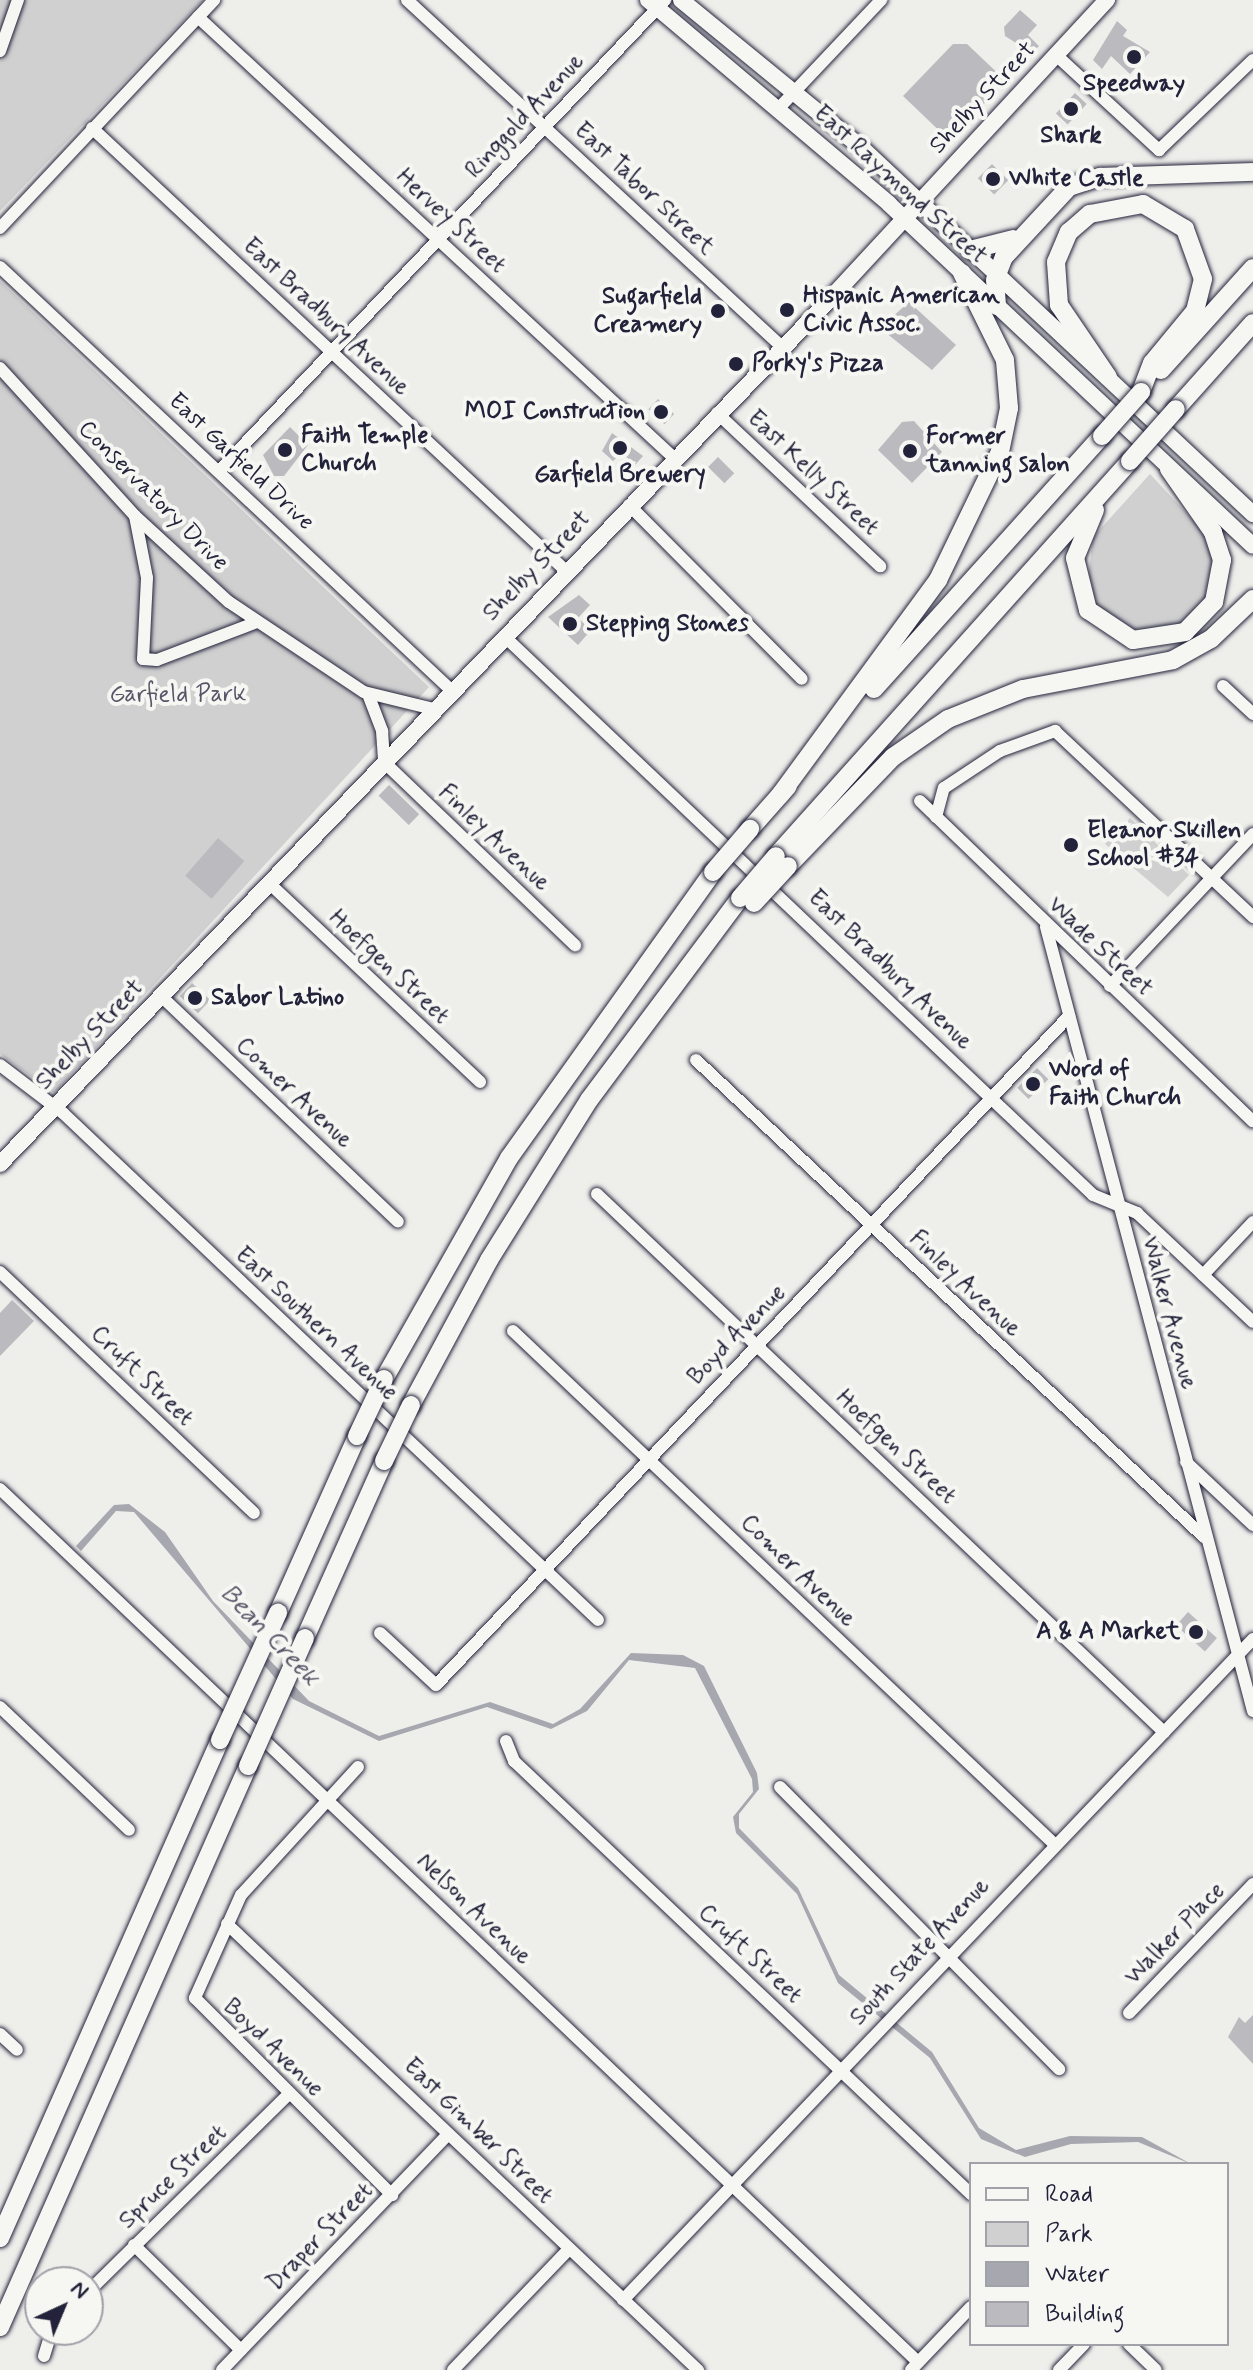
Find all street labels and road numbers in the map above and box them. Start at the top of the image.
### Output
street label: Shelby Street [924,36,1042,160]
street label: Ringgold Avenue [458,46,592,186]
street label: East Raymond Street [808,100,992,270]
street label: East Tabor Street [568,116,720,262]
street label: Hervey Street [388,161,514,281]
street label: East Bradbury Avenue [235,231,417,403]
street label: East Garfield Drive [163,388,319,536]
street label: East Kelly Street [739,403,887,543]
street label: Conservatory Drive [73,416,233,576]
street label: Shelby Street [477,505,597,627]
street label: Finley Avenue [433,779,555,897]
street label: East Bradbury Avenue [800,882,980,1058]
street label: Wade Street [1042,891,1158,1003]
street label: Hoefgen Street [321,902,457,1032]
street label: Shelby Street [30,974,150,1096]
street label: Comer Avenue [228,1030,360,1156]
street label: Finley Avenue [904,1225,1026,1343]
street label: Walker Avenue [1135,1235,1203,1391]
street label: East Southern Avenue [227,1239,405,1409]
street label: Boyd Avenue [681,1278,793,1392]
street label: Cruft Street [83,1318,201,1434]
street label: Hoefgen Street [828,1382,964,1512]
street label: Comer Avenue [733,1507,863,1635]
street label: Nelson Avenue [411,1848,537,1970]
street label: South State Avenue [843,1871,997,2033]
street label: Walker Place [1119,1876,1231,1992]
street label: Cruft Street [690,1897,810,2011]
street label: Boyd Avenue [216,1992,330,2104]
street label: East Gimber Street [396,2051,560,2211]
street label: Spruce Street [112,2117,234,2237]
street label: Draper Street [259,2175,381,2299]

